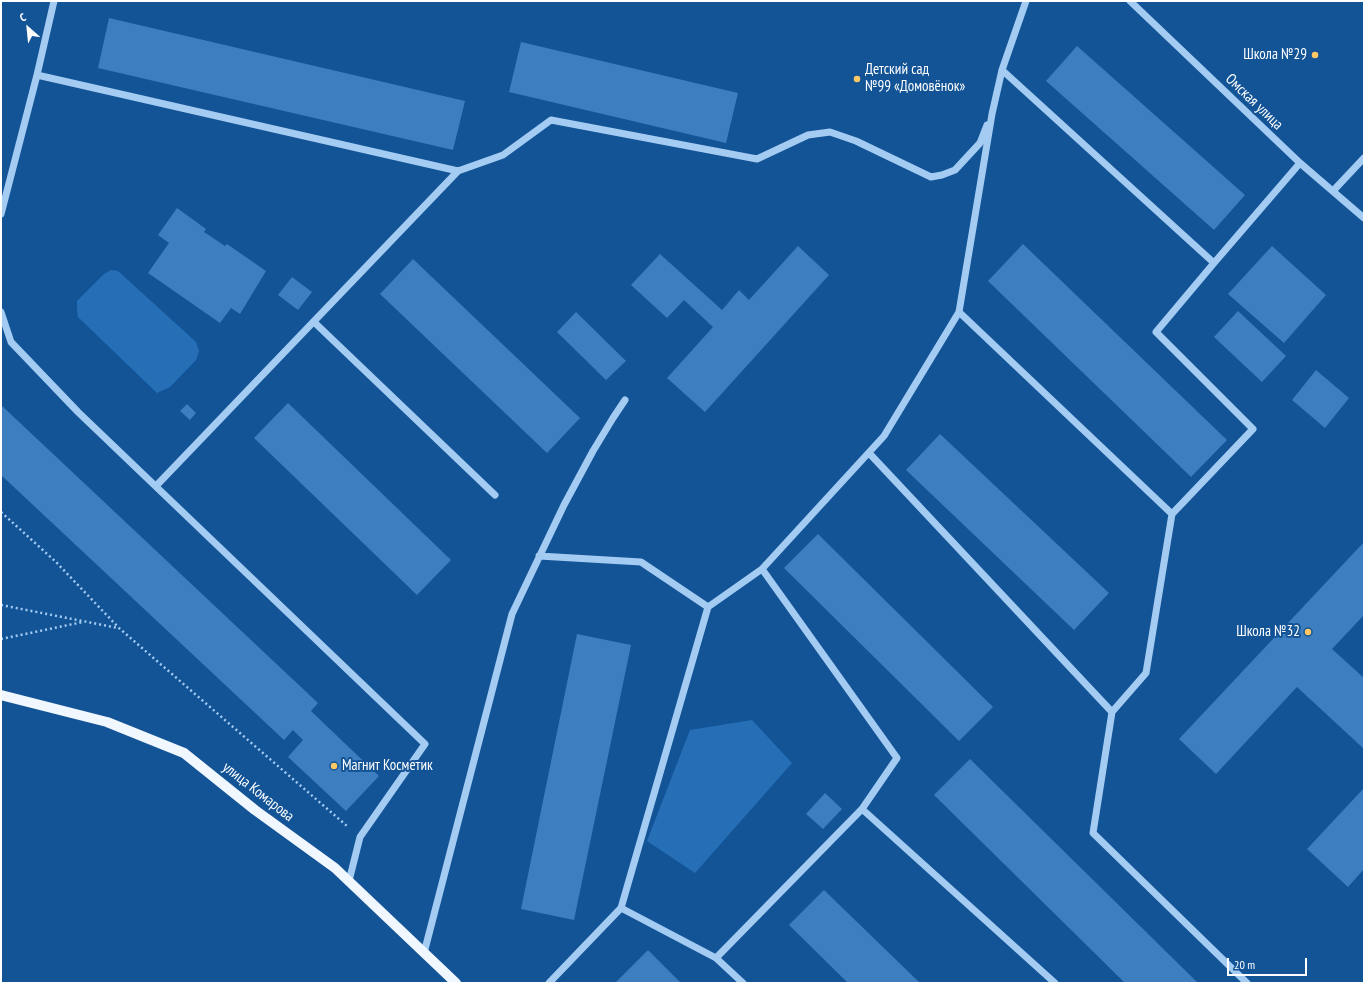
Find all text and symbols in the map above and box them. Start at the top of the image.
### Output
north arrow [8,8,48,48]
text: С [17,10,28,25]
place label: Школа №29 [1243,46,1307,64]
marker: Школа №29 [1310,50,1320,60]
place label: Детский сад №99 «Домовёнок» [865,61,965,96]
street label: Омская улица [1222,70,1286,134]
marker: Детский сад №99 «Домовёнок» [852,74,862,84]
place label: Школа №32 [1236,623,1300,641]
marker: Школа №32 [1303,627,1313,637]
place label: Магнит Косметик [342,757,433,775]
street label: улица Комарова [219,758,297,826]
marker: Магнит Косметик [329,761,339,771]
scale bar [1229,950,1309,976]
text: 20 m [1234,957,1255,972]

